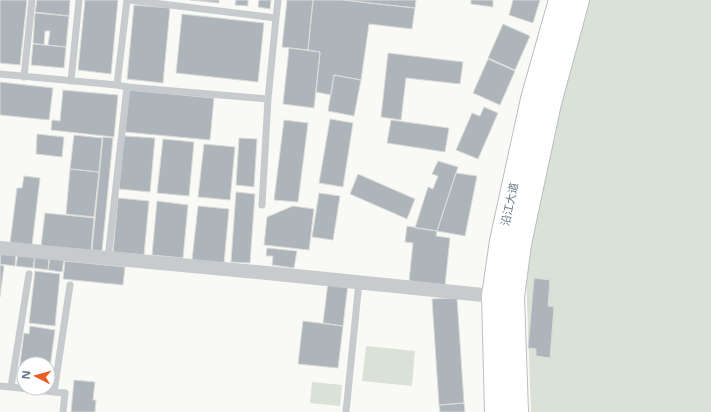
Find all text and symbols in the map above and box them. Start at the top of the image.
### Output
street label: 沿江大道 [497,181,521,227]
north arrow [16,356,56,396]
text: N [18,370,33,380]

